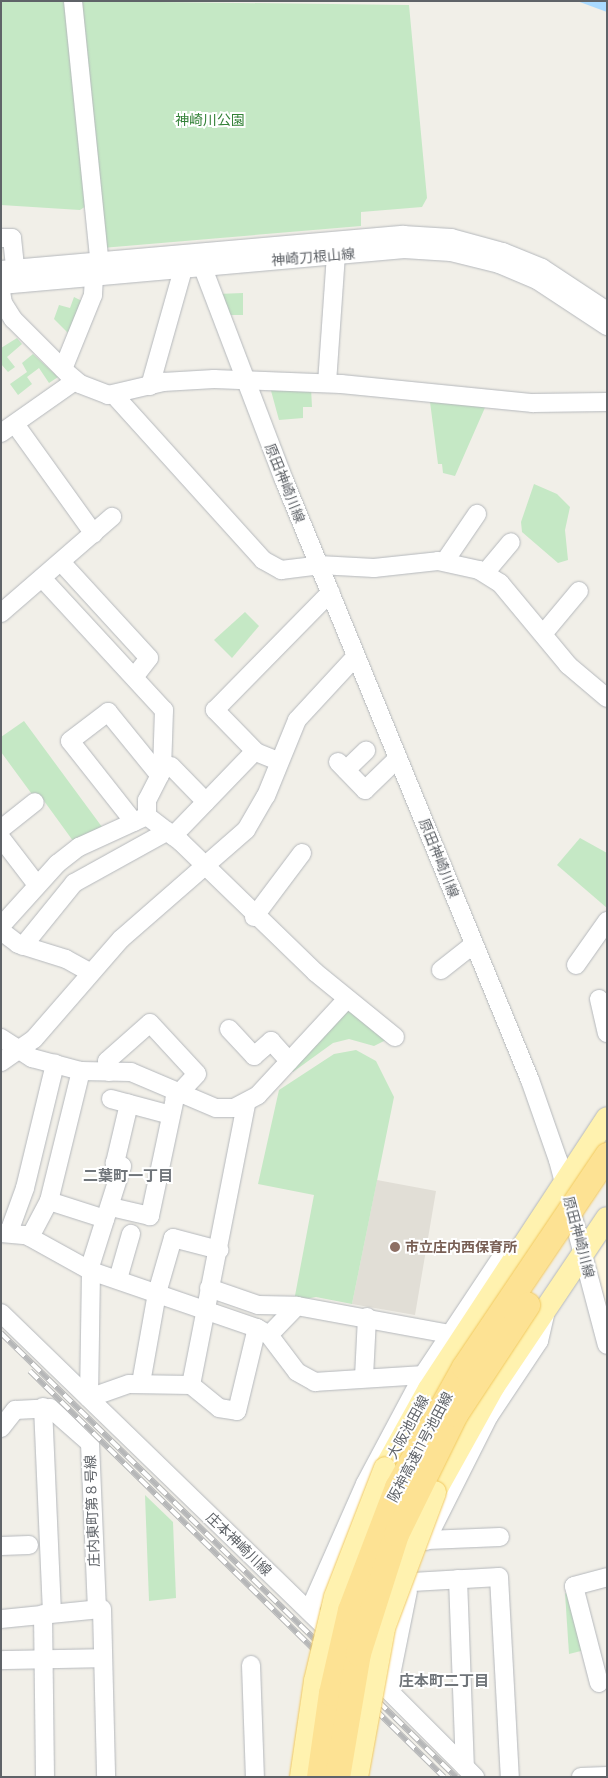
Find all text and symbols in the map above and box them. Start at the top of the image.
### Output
park label: 神崎川公園 [175,112,245,128]
street label: 神崎刀根山線 [270,245,356,269]
street label: 原田神崎川線 [261,441,309,525]
street label: 原田神崎川線 [415,816,463,900]
district label: 二葉町一丁目 [83,1167,173,1185]
street label: 原田神崎川線 [560,1194,598,1280]
place label: 市立庄内西保育所 [405,1239,517,1255]
marker: 市立庄内西保育所 [389,1241,401,1253]
street label: 阪神高速11号池田線 [384,1389,456,1505]
street label: 大阪池田線 [384,1392,432,1462]
street label: 庄内東町第８号線 [82,1455,102,1567]
street label: 庄本神崎川線 [203,1509,275,1579]
district label: 庄本町二丁目 [399,1672,489,1690]

